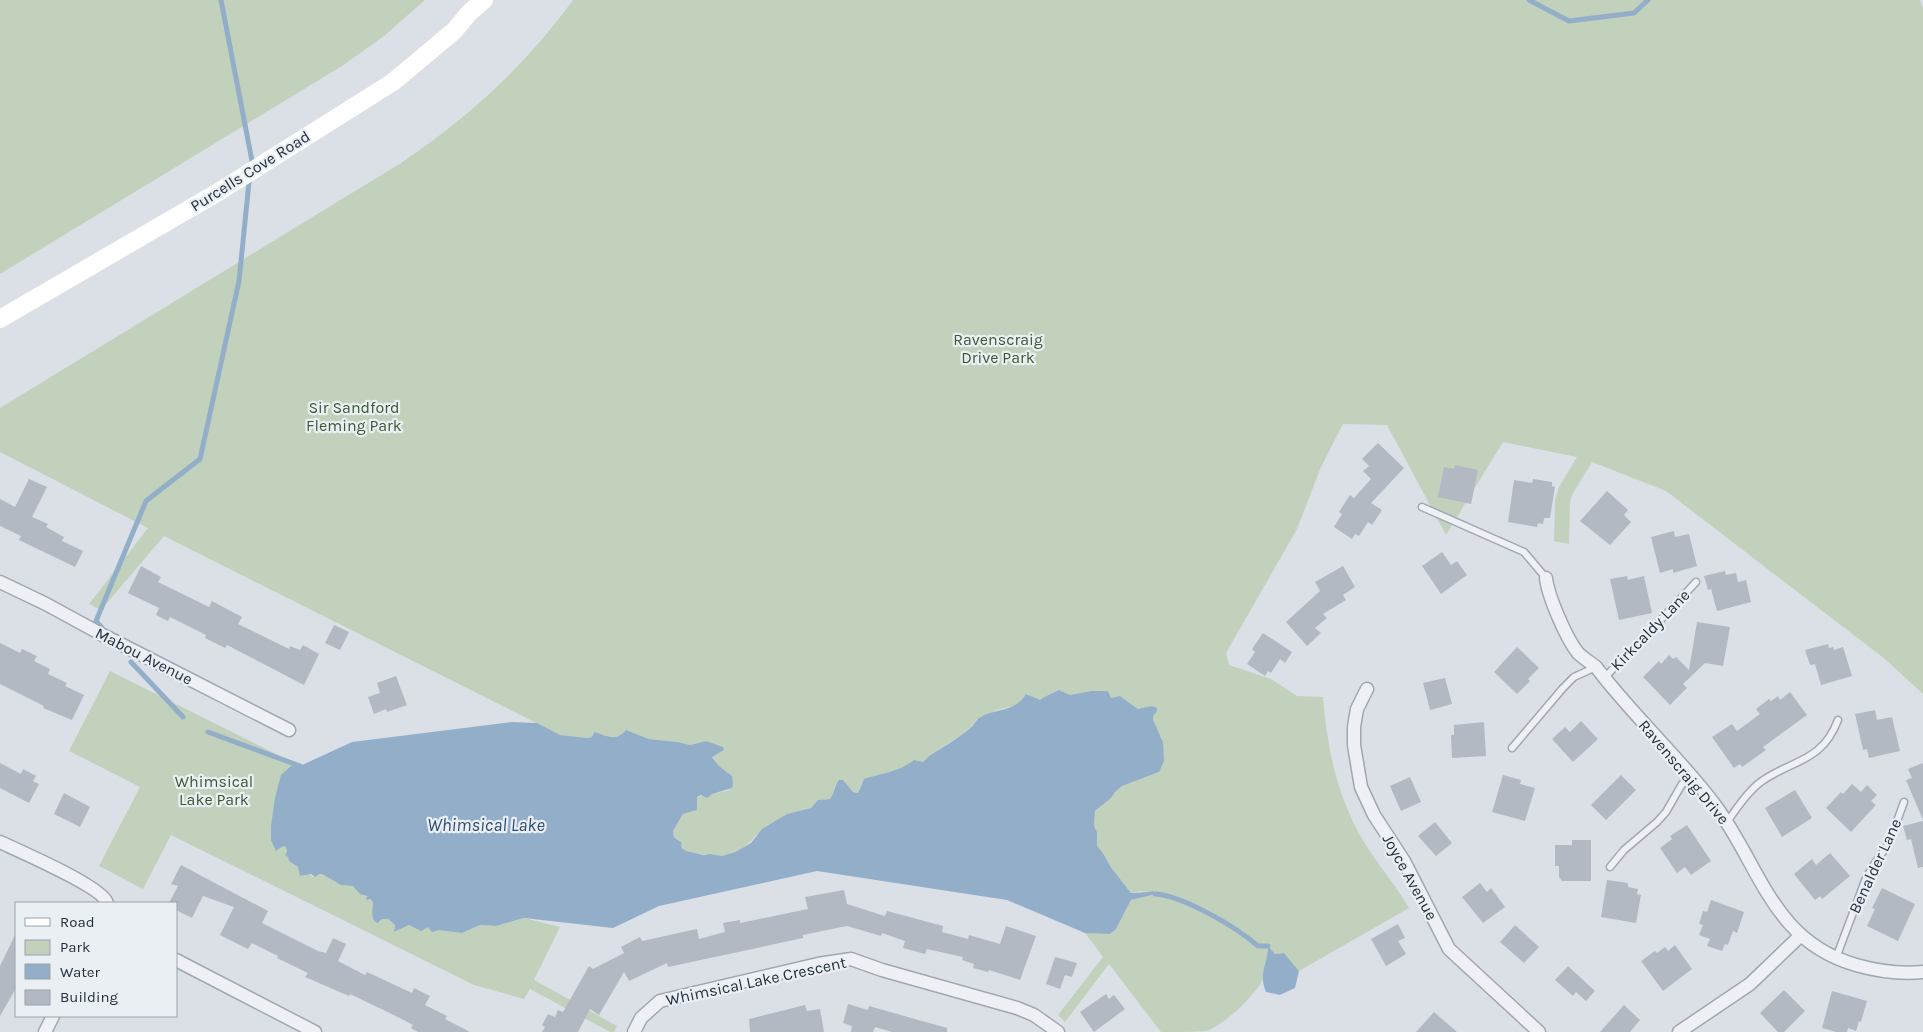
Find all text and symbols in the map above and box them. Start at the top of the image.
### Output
street label: Purcells Cove Road [187,127,313,215]
park label: Ravenscraig Drive Park [953,330,1043,367]
park label: Sir Sandford Fleming Park [306,398,402,435]
street label: Kirkcaldy Lane [1606,585,1694,675]
street label: Mabou Avenue [92,623,196,689]
street label: Ravenscraig Drive [1635,716,1733,828]
park label: Whimsical Lake Park [175,772,253,809]
water label: Whimsical Lake [427,814,545,836]
street label: Benalder Lane [1845,816,1905,916]
street label: Joyce Avenue [1379,831,1441,923]
legend [15,902,178,1017]
text: Road [60,913,95,931]
text: Park [60,938,90,956]
street label: Whimsical Lake Crescent [664,953,848,1009]
text: Water [60,963,101,981]
text: Building [60,988,118,1006]

